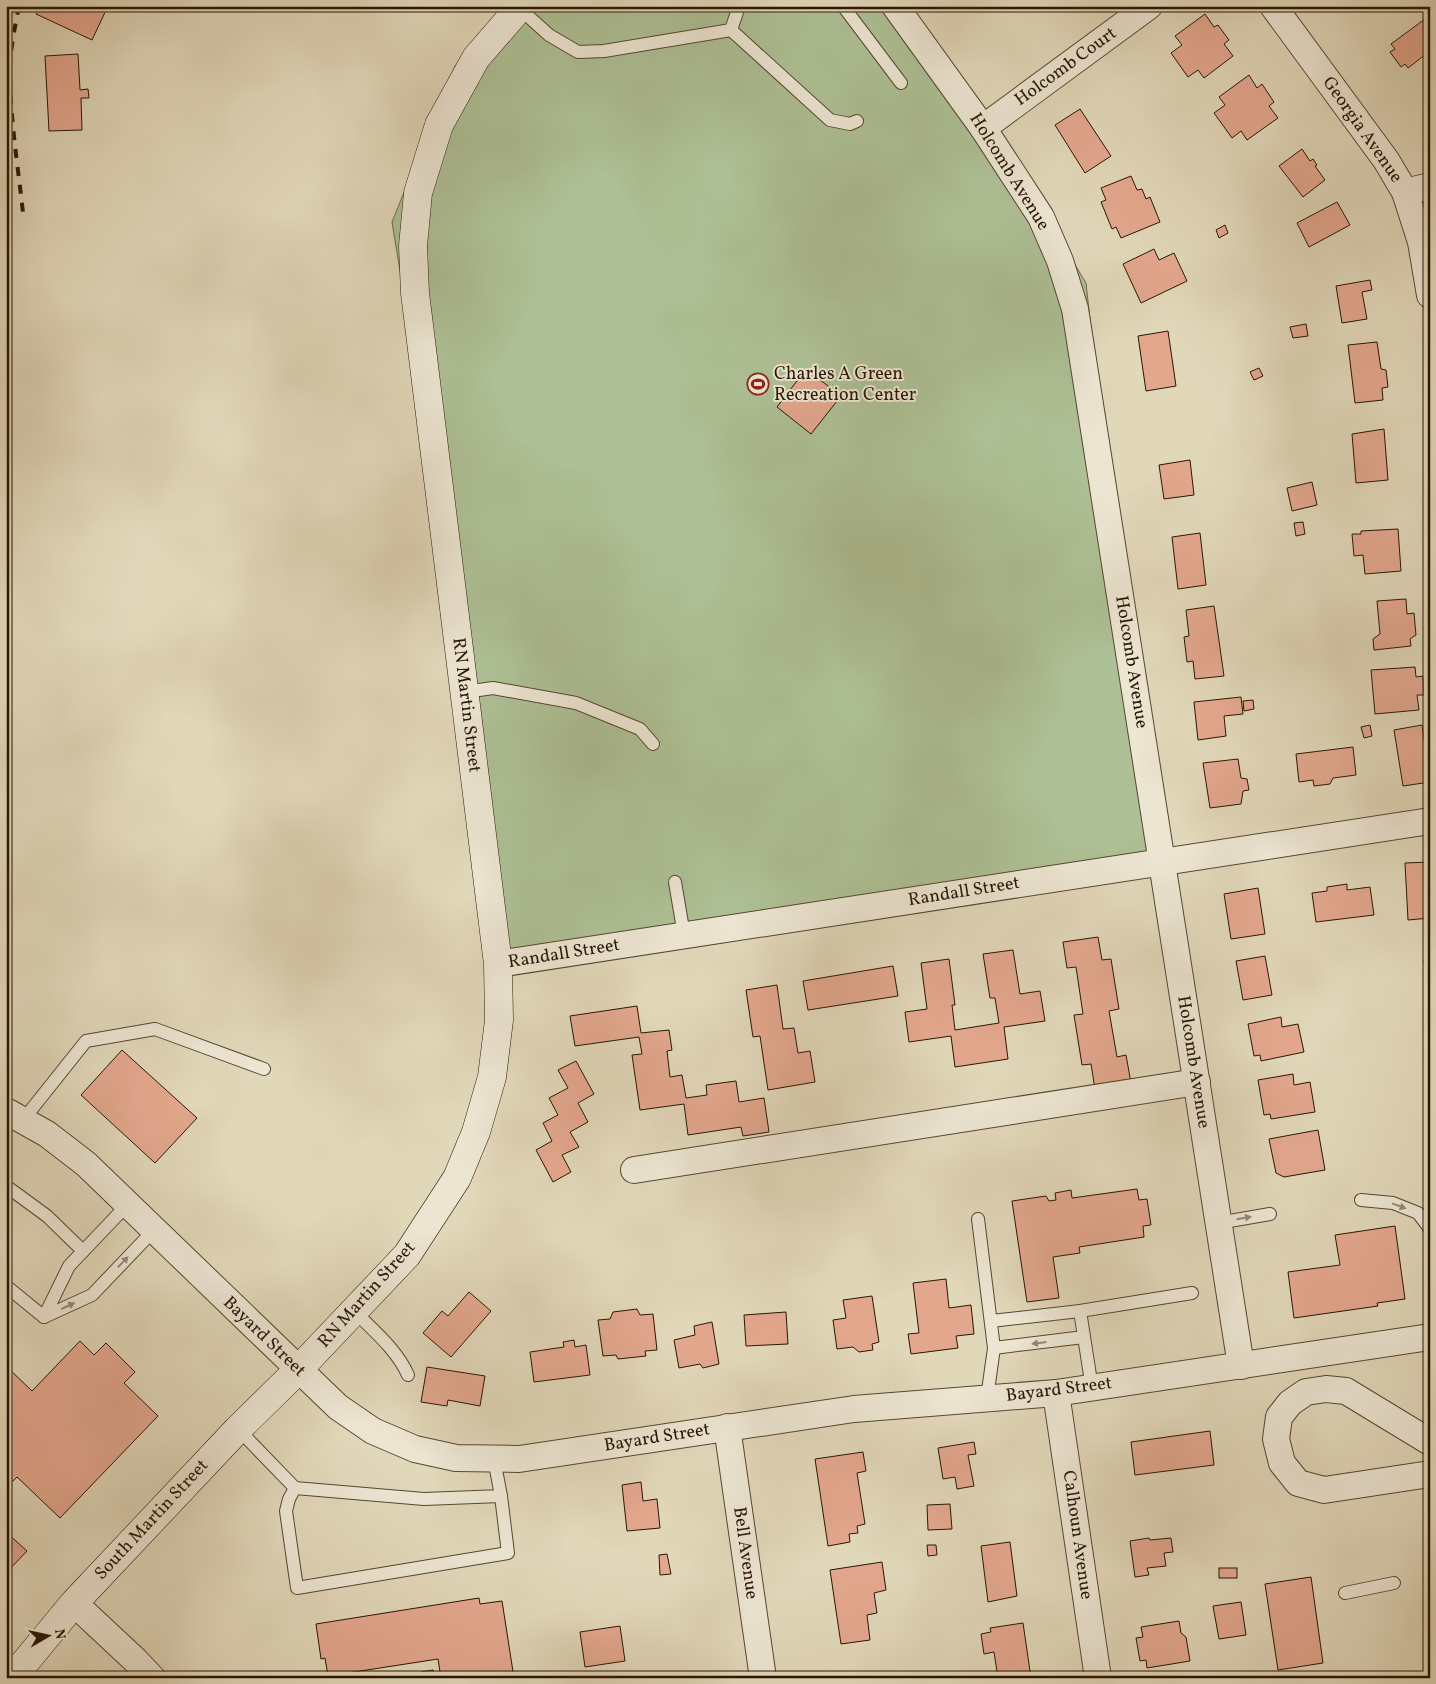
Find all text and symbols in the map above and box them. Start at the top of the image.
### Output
street label: Holcomb Court [1010,21,1122,113]
street label: Georgia Avenue [1316,72,1408,188]
street label: Holcomb Avenue [963,108,1055,236]
place label: Charles A Green Recreation Center [774,362,917,408]
sports icon: Charles A Green Recreation Center [746,372,770,396]
street label: Holcomb Avenue [1108,594,1154,730]
street label: RN Martin Street [445,636,487,774]
street label: Randall Street [906,871,1022,913]
street label: Randall Street [506,933,622,975]
street label: Holcomb Avenue [1170,994,1216,1130]
one-way arrow [1392,1203,1407,1210]
one-way arrow [1237,1214,1253,1222]
street label: RN Martin Street [312,1236,422,1354]
one-way arrow [117,1256,129,1268]
street label: Bayard Street [217,1291,311,1383]
one-way arrow [61,1302,75,1310]
one-way arrow [1031,1339,1047,1347]
street label: Bayard Street [1004,1371,1114,1409]
street label: Bayard Street [602,1417,712,1459]
street label: South Martin Street [89,1454,215,1586]
street label: Calhoun Avenue [1056,1469,1098,1601]
street label: Bell Avenue [726,1505,764,1601]
north arrow [22,1612,72,1662]
text: N [49,1628,70,1641]

